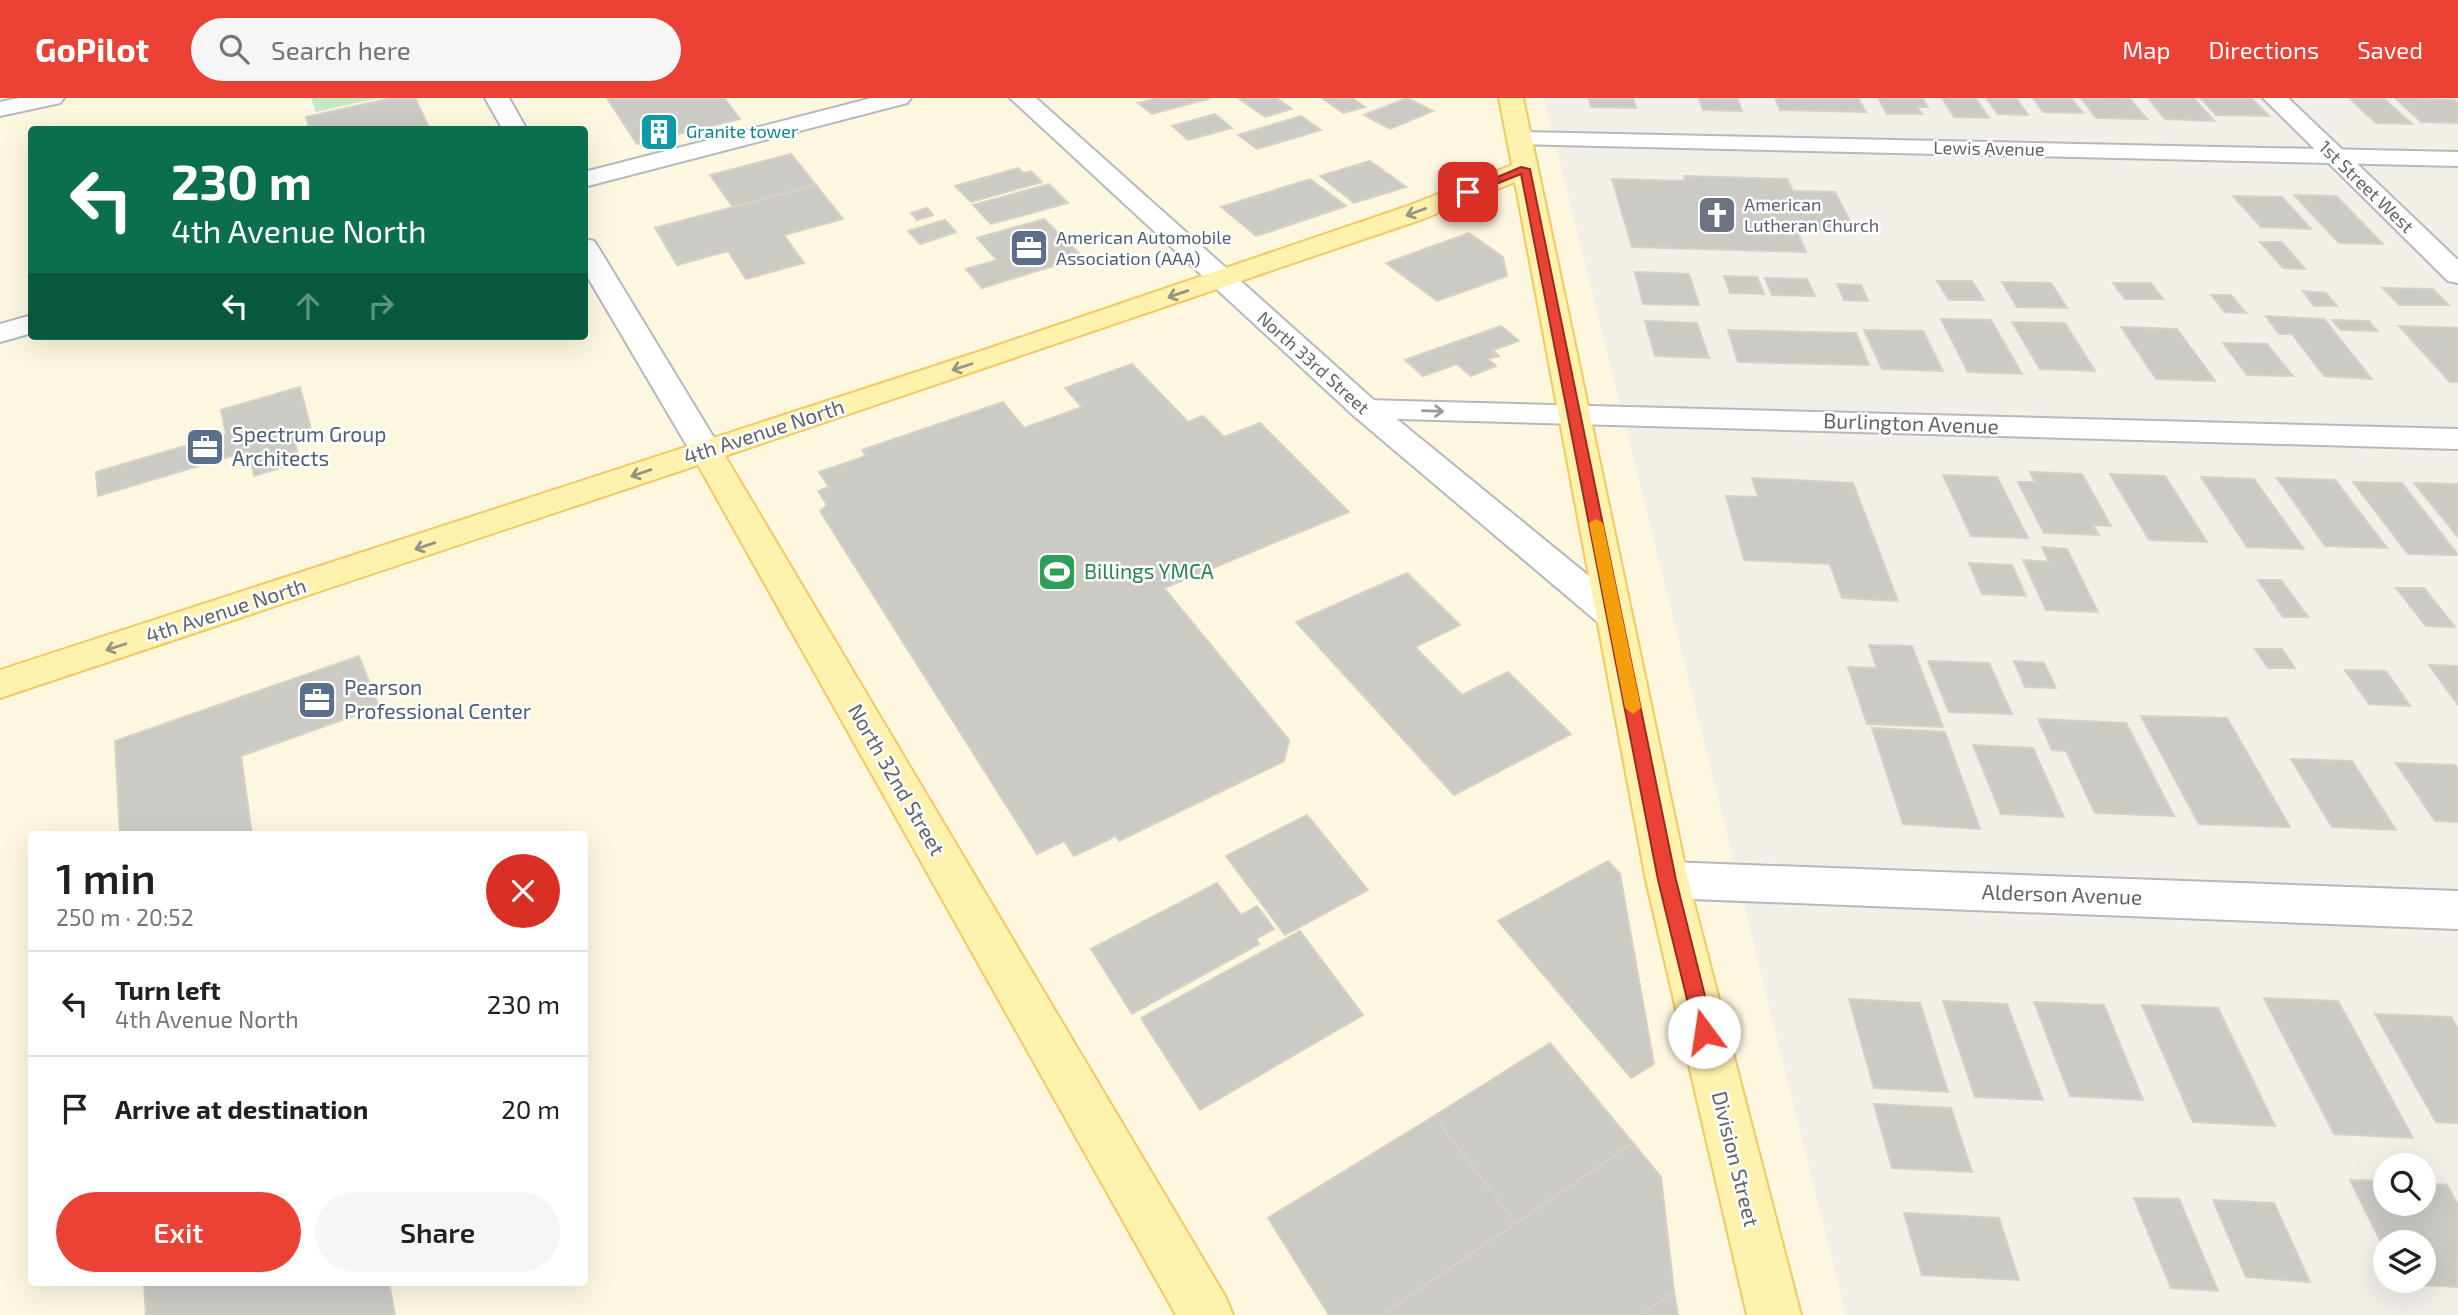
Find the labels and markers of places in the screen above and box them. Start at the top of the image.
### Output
building icon: Granite tower [638,111,680,153]
place label: Granite tower [686,120,798,142]
pin [1438,162,1498,222]
place label: American Lutheran Church [1744,193,1879,236]
church icon: American Lutheran Church [1696,194,1738,236]
place label: American Automobile Association (AAA) [1056,226,1231,269]
office icon: American Automobile Association (AAA) [1008,227,1050,269]
place label: Spectrum Group Architects [232,421,386,470]
office icon: Spectrum Group Architects [184,426,226,468]
sports icon: Billings YMCA [1036,551,1078,593]
place label: Billings YMCA [1084,558,1214,583]
place label: Pearson Professional Center [344,674,532,723]
office icon: Pearson Professional Center [296,679,338,721]

